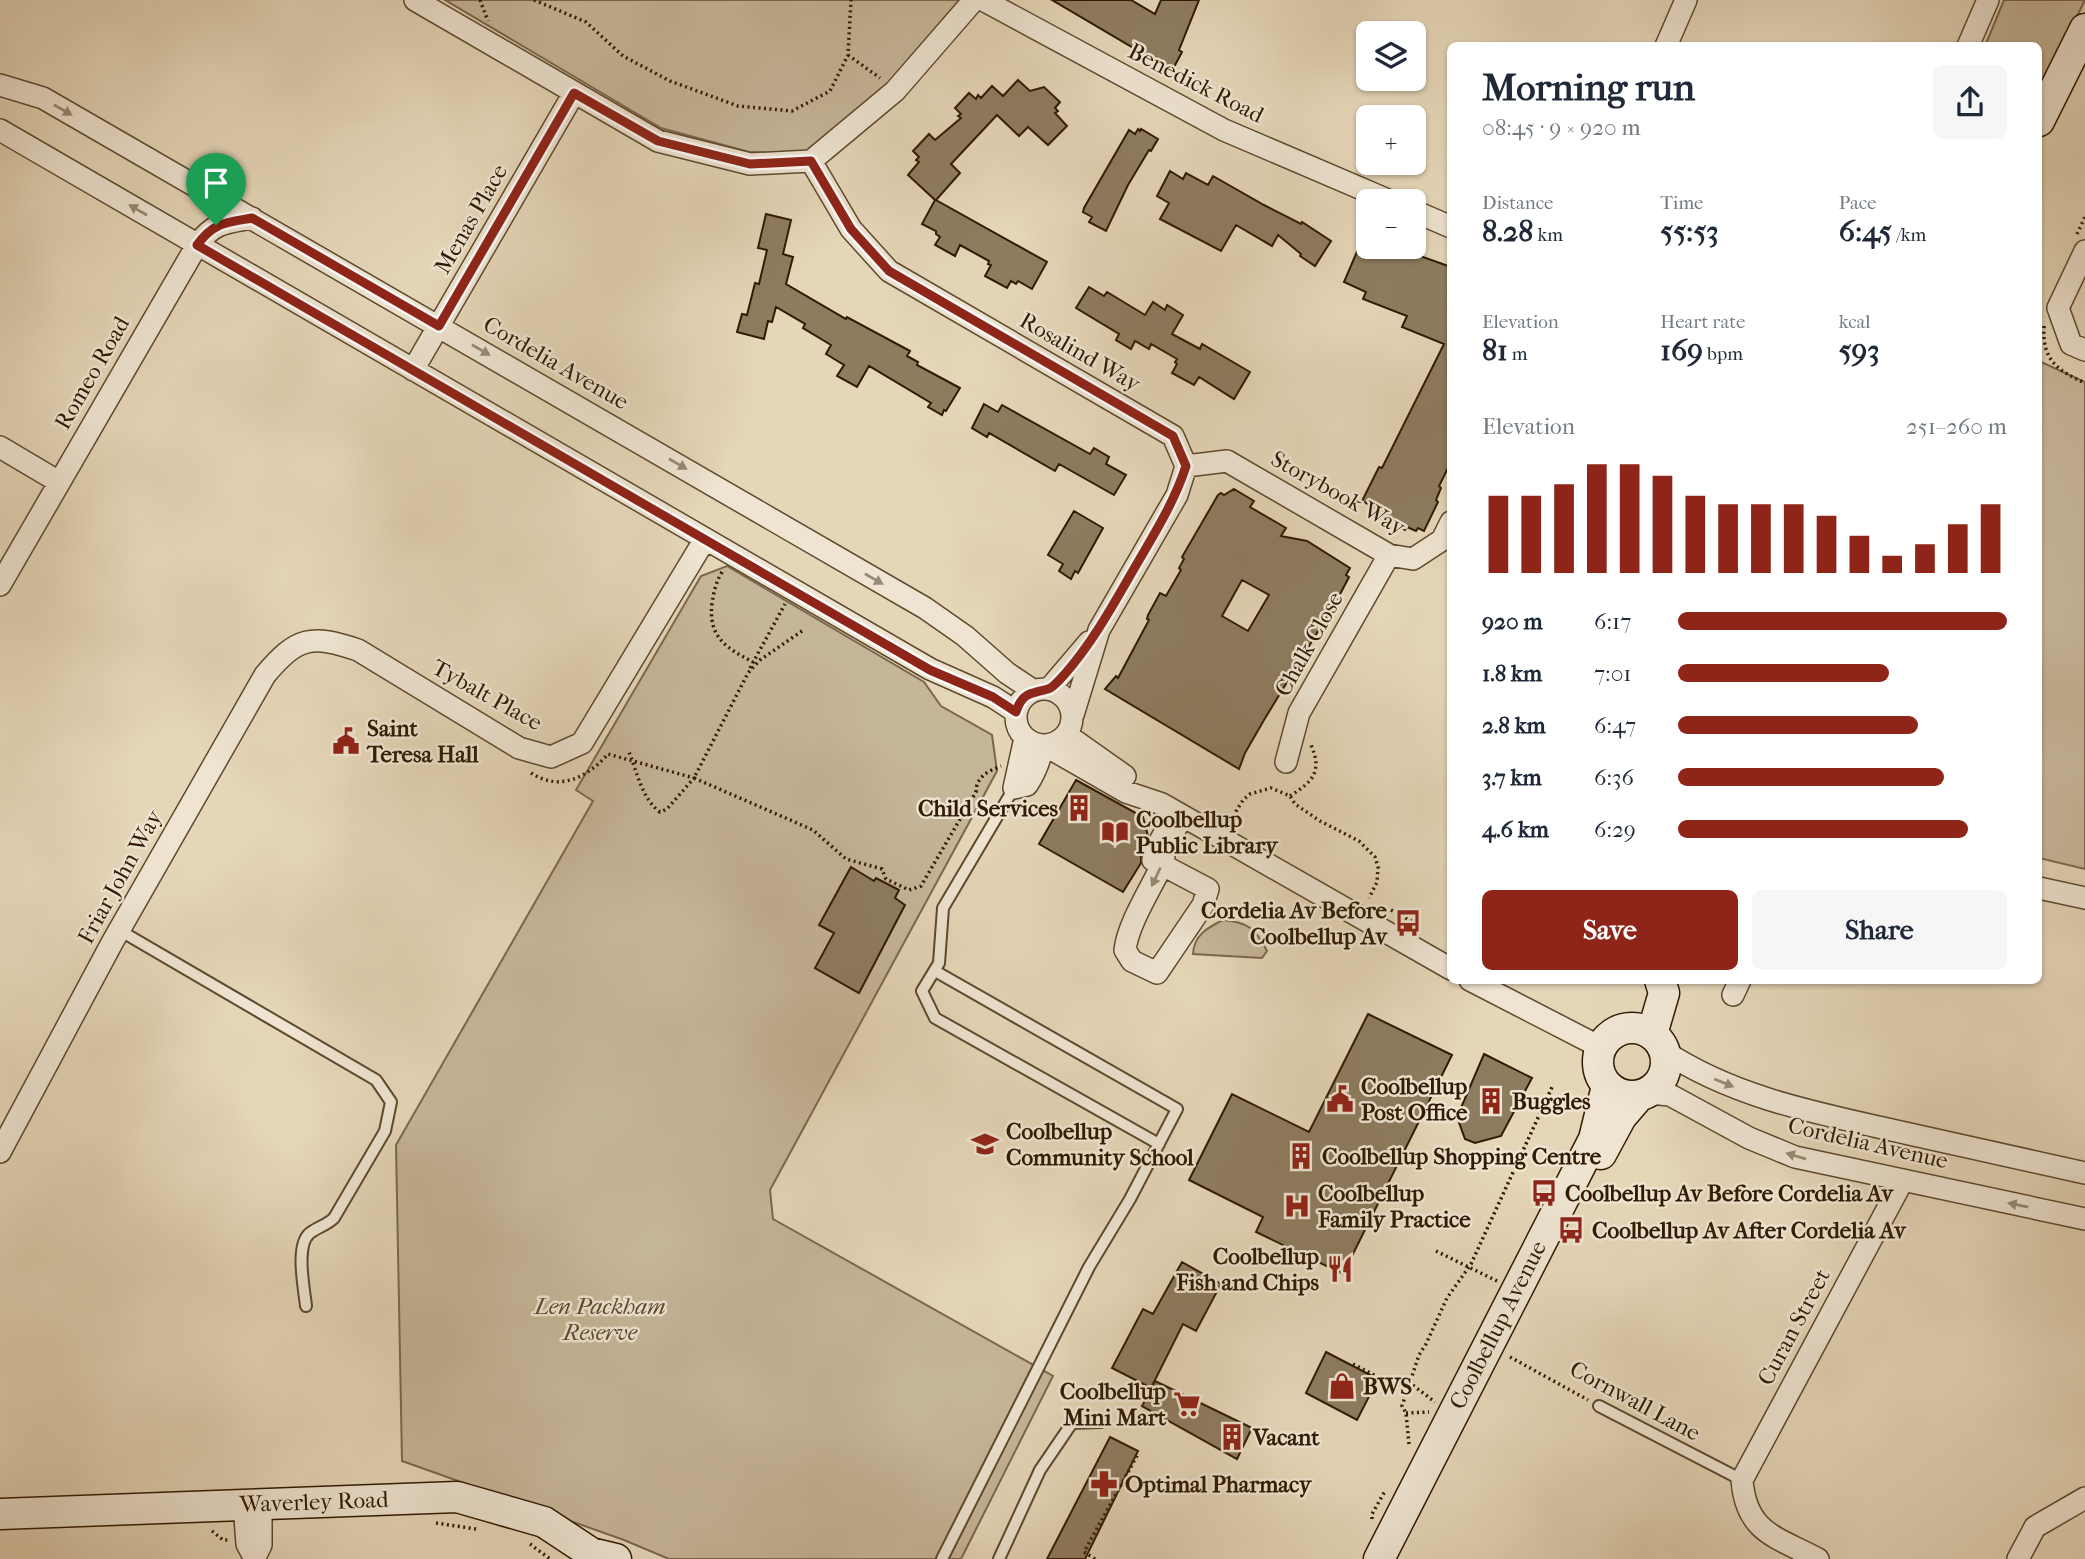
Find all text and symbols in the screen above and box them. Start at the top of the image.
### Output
map controls [1356,21,1426,259]
button: layers [1356,21,1426,91]
street label: Benedick Road [1124,37,1269,129]
text: Morning run [1482,65,1695,110]
button: share [1933,65,2007,139]
one-way arrow [53,104,73,116]
button: + [1356,105,1426,175]
text: 08:45 · 9 × 920 m [1482,114,1641,141]
pin [186,153,246,225]
street label: Menas Place [429,159,513,279]
icon: arrive [197,164,235,202]
button: − [1356,189,1426,259]
text: Distance [1482,192,1553,214]
text: Time [1660,192,1704,214]
text: Pace [1839,192,1877,214]
one-way arrow [128,204,147,217]
text: 8.28 [1482,214,1533,249]
text: 55:53 [1660,214,1719,249]
text: 6:45 [1839,214,1892,249]
text: km [1533,224,1563,246]
text: /km [1892,224,1926,246]
street label: Rosalind Way [1015,307,1146,398]
street label: Cordelia Avenue [479,310,633,416]
street label: Romeo Road [49,311,135,434]
text: Elevation [1482,311,1559,333]
text: Heart rate [1660,311,1745,333]
text: kcal [1839,311,1871,333]
text: 81 [1482,333,1508,368]
text: 169 [1660,333,1703,368]
text: 593 [1839,333,1880,368]
text: m [1508,343,1528,365]
text: bpm [1703,343,1743,365]
one-way arrow [471,344,491,356]
text: Elevation [1482,413,1575,440]
text: 251–260 m [1906,413,2007,440]
street label: Storybook Way [1266,445,1410,541]
one-way arrow [668,458,687,470]
one-way arrow [865,573,884,585]
street label: Chalk Close [1269,587,1349,701]
text: 920 m [1482,608,1543,635]
text: 6:17 [1594,608,1631,635]
street label: Tybalt Place [427,654,547,736]
text: 1.8 km [1482,660,1542,687]
text: 7:01 [1594,660,1631,687]
text: 2.8 km [1482,712,1546,739]
text: 6:47 [1594,712,1636,739]
place label: Saint Teresa Hall [366,715,479,768]
public building icon: Saint Teresa Hall [331,726,361,756]
text: 3.7 km [1482,764,1542,791]
text: 6:36 [1594,764,1634,791]
building icon: Child Services [1064,793,1094,823]
place label: Child Services [918,795,1059,822]
street label: Friar John Way [72,805,168,949]
place label: Coolbellup Public Library [1136,806,1279,859]
text: 4.6 km [1482,816,1549,843]
text: 6:29 [1594,816,1636,843]
library icon: Coolbellup Public Library [1100,817,1130,847]
one-way arrow [1150,867,1162,887]
button: Save [1482,890,1738,970]
button: Share [1752,890,2007,970]
place label: Cordelia Av Before Coolbellup Av [1201,897,1388,950]
bus stop icon: Cordelia Av Before Coolbellup Av [1393,908,1423,938]
place label: Coolbellup Post Office [1361,1073,1468,1126]
one-way arrow [1714,1077,1735,1088]
public building icon: Coolbellup Post Office [1325,1084,1355,1114]
building icon: Buggles [1476,1086,1506,1116]
place label: Buggles [1512,1088,1591,1115]
street label: Cordelia Avenue [1785,1111,1951,1175]
place label: Coolbellup Community School [1006,1118,1194,1171]
school or university icon: Coolbellup Community School [970,1129,1000,1159]
building icon: Coolbellup Shopping Centre [1286,1141,1316,1171]
place label: Coolbellup Shopping Centre [1322,1143,1602,1170]
one-way arrow [1785,1151,1806,1161]
bus stop icon: Coolbellup Av Before Cordelia Av [1529,1178,1559,1208]
place label: Coolbellup Family Practice [1317,1180,1471,1233]
place label: Coolbellup Av Before Cordelia Av [1565,1180,1894,1207]
hospital icon: Coolbellup Family Practice [1282,1191,1312,1221]
one-way arrow [2007,1199,2029,1210]
bus stop icon: Coolbellup Av After Cordelia Av [1556,1215,1586,1245]
place label: Coolbellup Av After Cordelia Av [1592,1217,1907,1244]
street label: Coolbellup Avenue [1444,1236,1552,1414]
place label: Coolbellup Fish and Chips [1175,1243,1320,1296]
restaurant icon: Coolbellup Fish and Chips [1325,1254,1355,1284]
street label: Curan Street [1752,1264,1836,1390]
park label: Len Packham Reserve [532,1293,666,1346]
street label: Cornwall Lane [1565,1355,1705,1447]
shop icon: BWS [1327,1371,1357,1401]
place label: BWS [1363,1373,1412,1400]
place label: Coolbellup Mini Mart [1060,1378,1167,1431]
supermarket icon: Coolbellup Mini Mart [1172,1389,1202,1419]
building icon: Vacant [1217,1422,1247,1452]
place label: Vacant [1252,1424,1320,1451]
pharmacy icon: Optimal Pharmacy [1089,1469,1119,1499]
place label: Optimal Pharmacy [1125,1471,1313,1498]
street label: Waverley Road [238,1486,389,1518]

